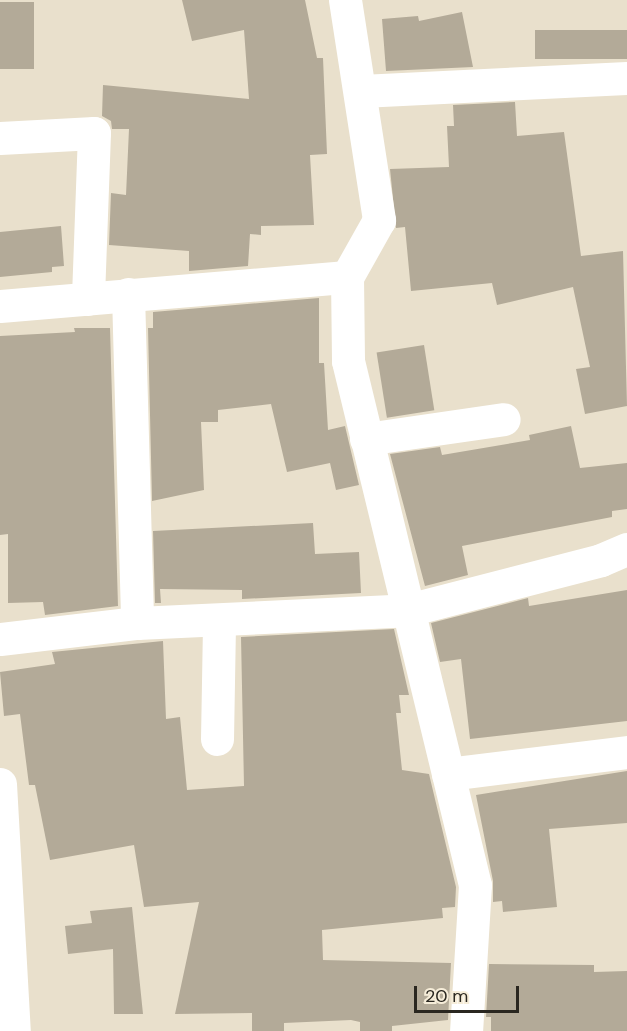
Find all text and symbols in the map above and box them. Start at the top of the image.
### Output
scale bar [417,974,522,1012]
text: 20 m [425,984,468,1008]

